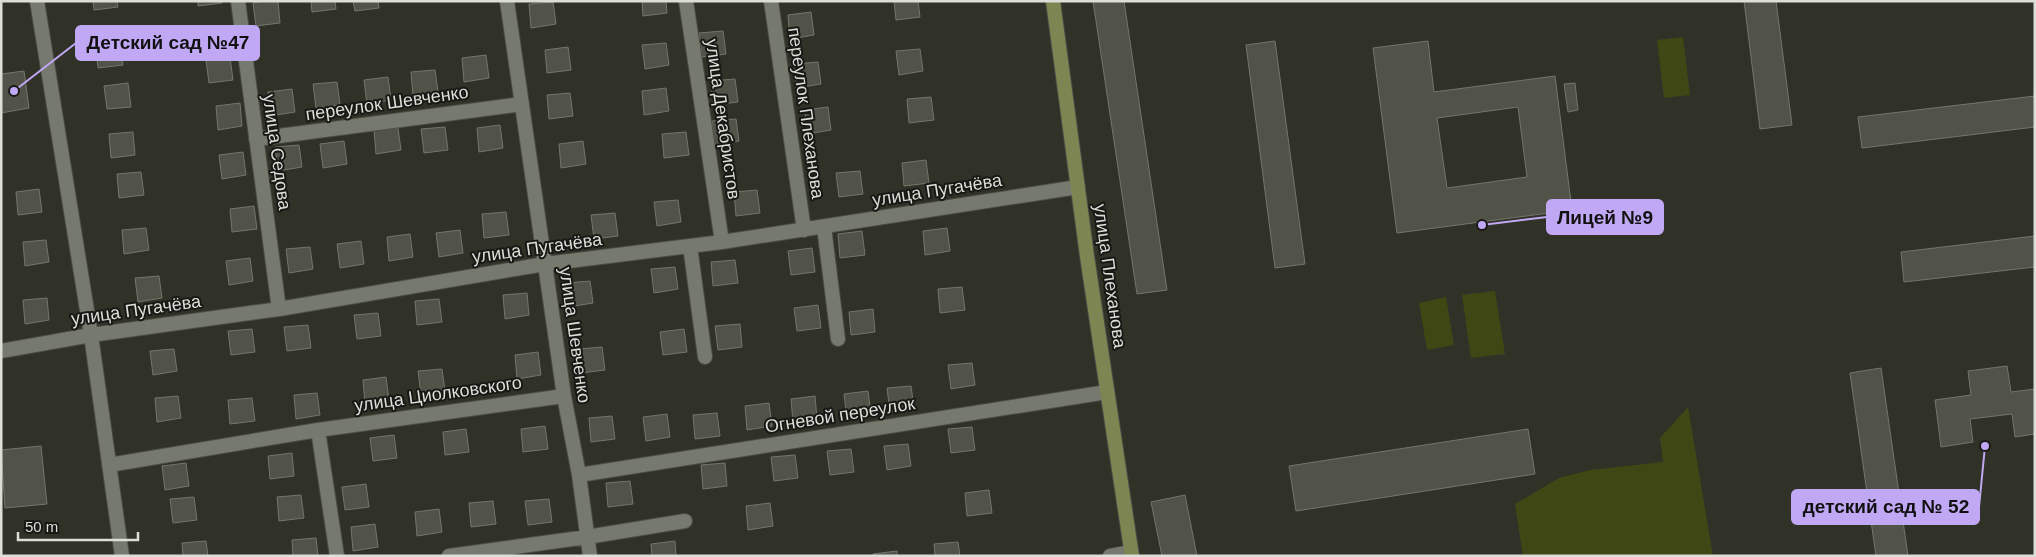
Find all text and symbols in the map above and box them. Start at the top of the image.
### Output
callout: Детский сад №47 [76,26,259,60]
street label: переулок Плеханова [784,26,828,201]
text: Детский сад №47 [87,32,249,53]
street label: улица Декабристов [702,37,744,201]
street label: переулок Шевченко [304,82,470,124]
street label: улица Седова [259,93,295,212]
street label: улица Пугачёва [871,170,1004,210]
callout: Лицей №9 [1547,200,1663,234]
street label: улица Плеханова [1090,202,1130,350]
text: Лицей №9 [1557,207,1653,228]
street label: улица Пугачёва [471,229,604,267]
street label: улица Шевченко [556,266,594,404]
street label: улица Пугачёва [70,291,203,329]
street label: улица Циолковского [353,372,523,416]
street label: Огневой переулок [764,393,917,437]
callout: детский сад № 52 [1792,490,1979,524]
text: детский сад № 52 [1803,496,1969,517]
scale bar [18,510,138,542]
text: 50 m [25,518,58,535]

